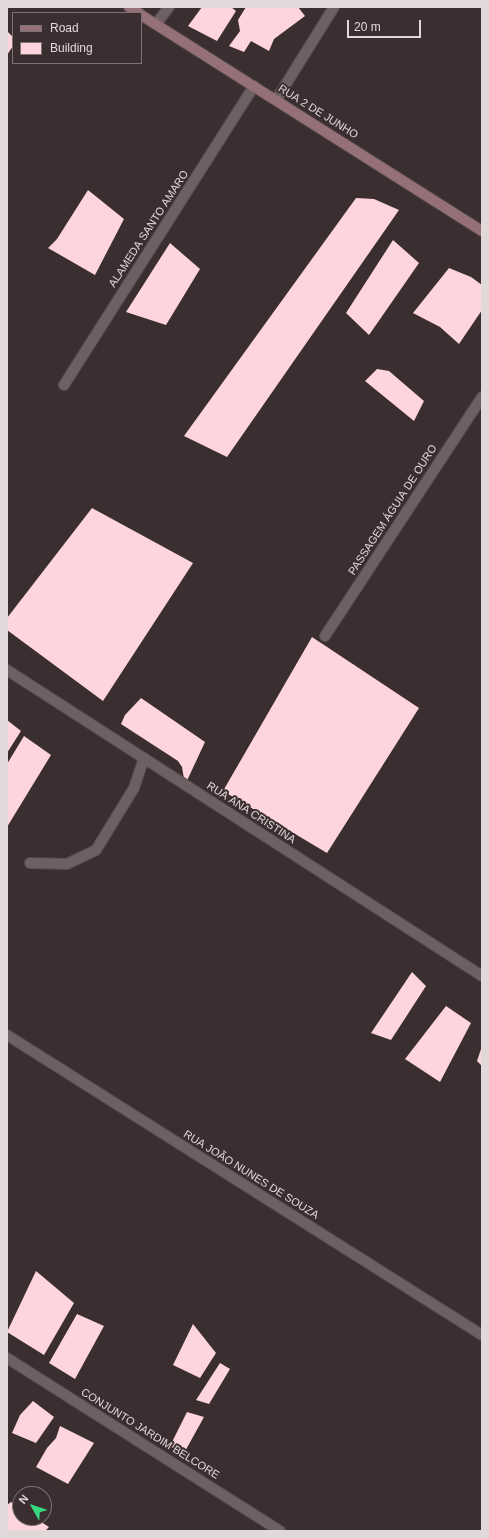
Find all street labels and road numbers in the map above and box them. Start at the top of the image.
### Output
street label: RUA 2 DE JUNHO [276,82,360,142]
street label: ALAMEDA SANTO AMARO [106,168,192,290]
street label: PASSAGEM ÁGUIA DE OURO [346,442,440,578]
street label: RUA ANA CRISTINA [204,779,298,847]
street label: RUA JOÃO NUNES DE SOUZA [181,1128,321,1222]
street label: CONJUNTO JARDIM BELCORE [78,1386,222,1482]

